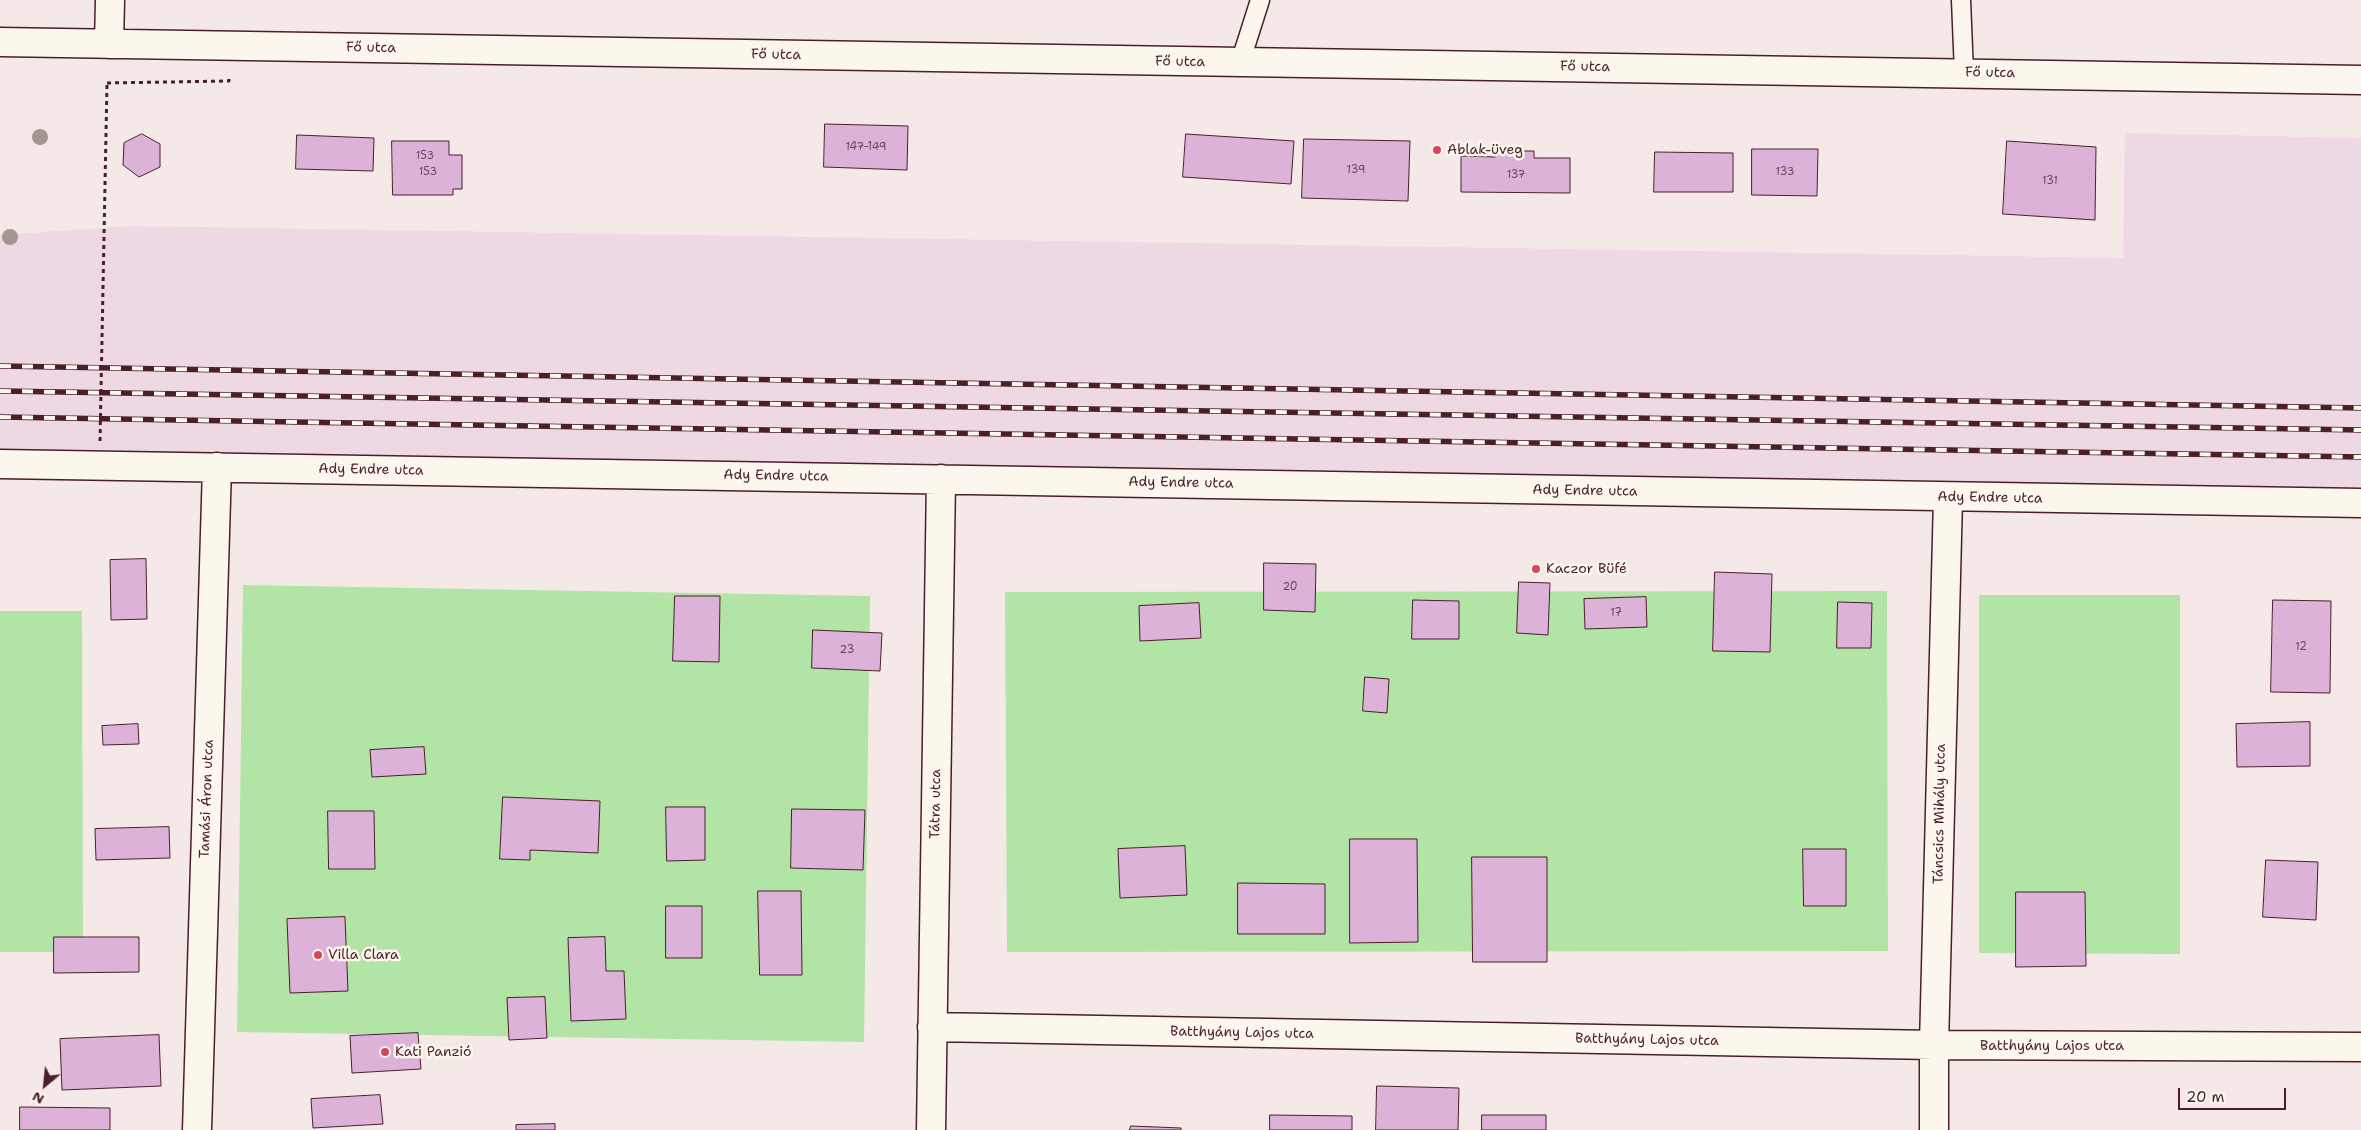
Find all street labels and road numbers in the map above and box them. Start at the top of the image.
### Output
street label: Fő utca [346,39,396,57]
street label: Fő utca [751,46,801,64]
street label: Fő utca [1155,53,1205,71]
street label: Fő utca [1560,58,1610,76]
street label: Fő utca [1965,64,2015,82]
street label: Ady Endre utca [318,461,424,479]
street label: Ady Endre utca [723,467,829,485]
street label: Ady Endre utca [1128,474,1234,492]
street label: Ady Endre utca [1532,482,1638,500]
street label: Ady Endre utca [1937,489,2043,507]
street label: Tamási Áron utca [197,739,217,859]
street label: Táncsics Mihály utca [1930,744,1950,884]
street label: Tátra utca [927,769,945,839]
street label: Batthyány Lajos utca [1170,1023,1314,1043]
street label: Batthyány Lajos utca [1575,1030,1719,1050]
street label: Batthyány Lajos utca [1980,1038,2124,1054]

